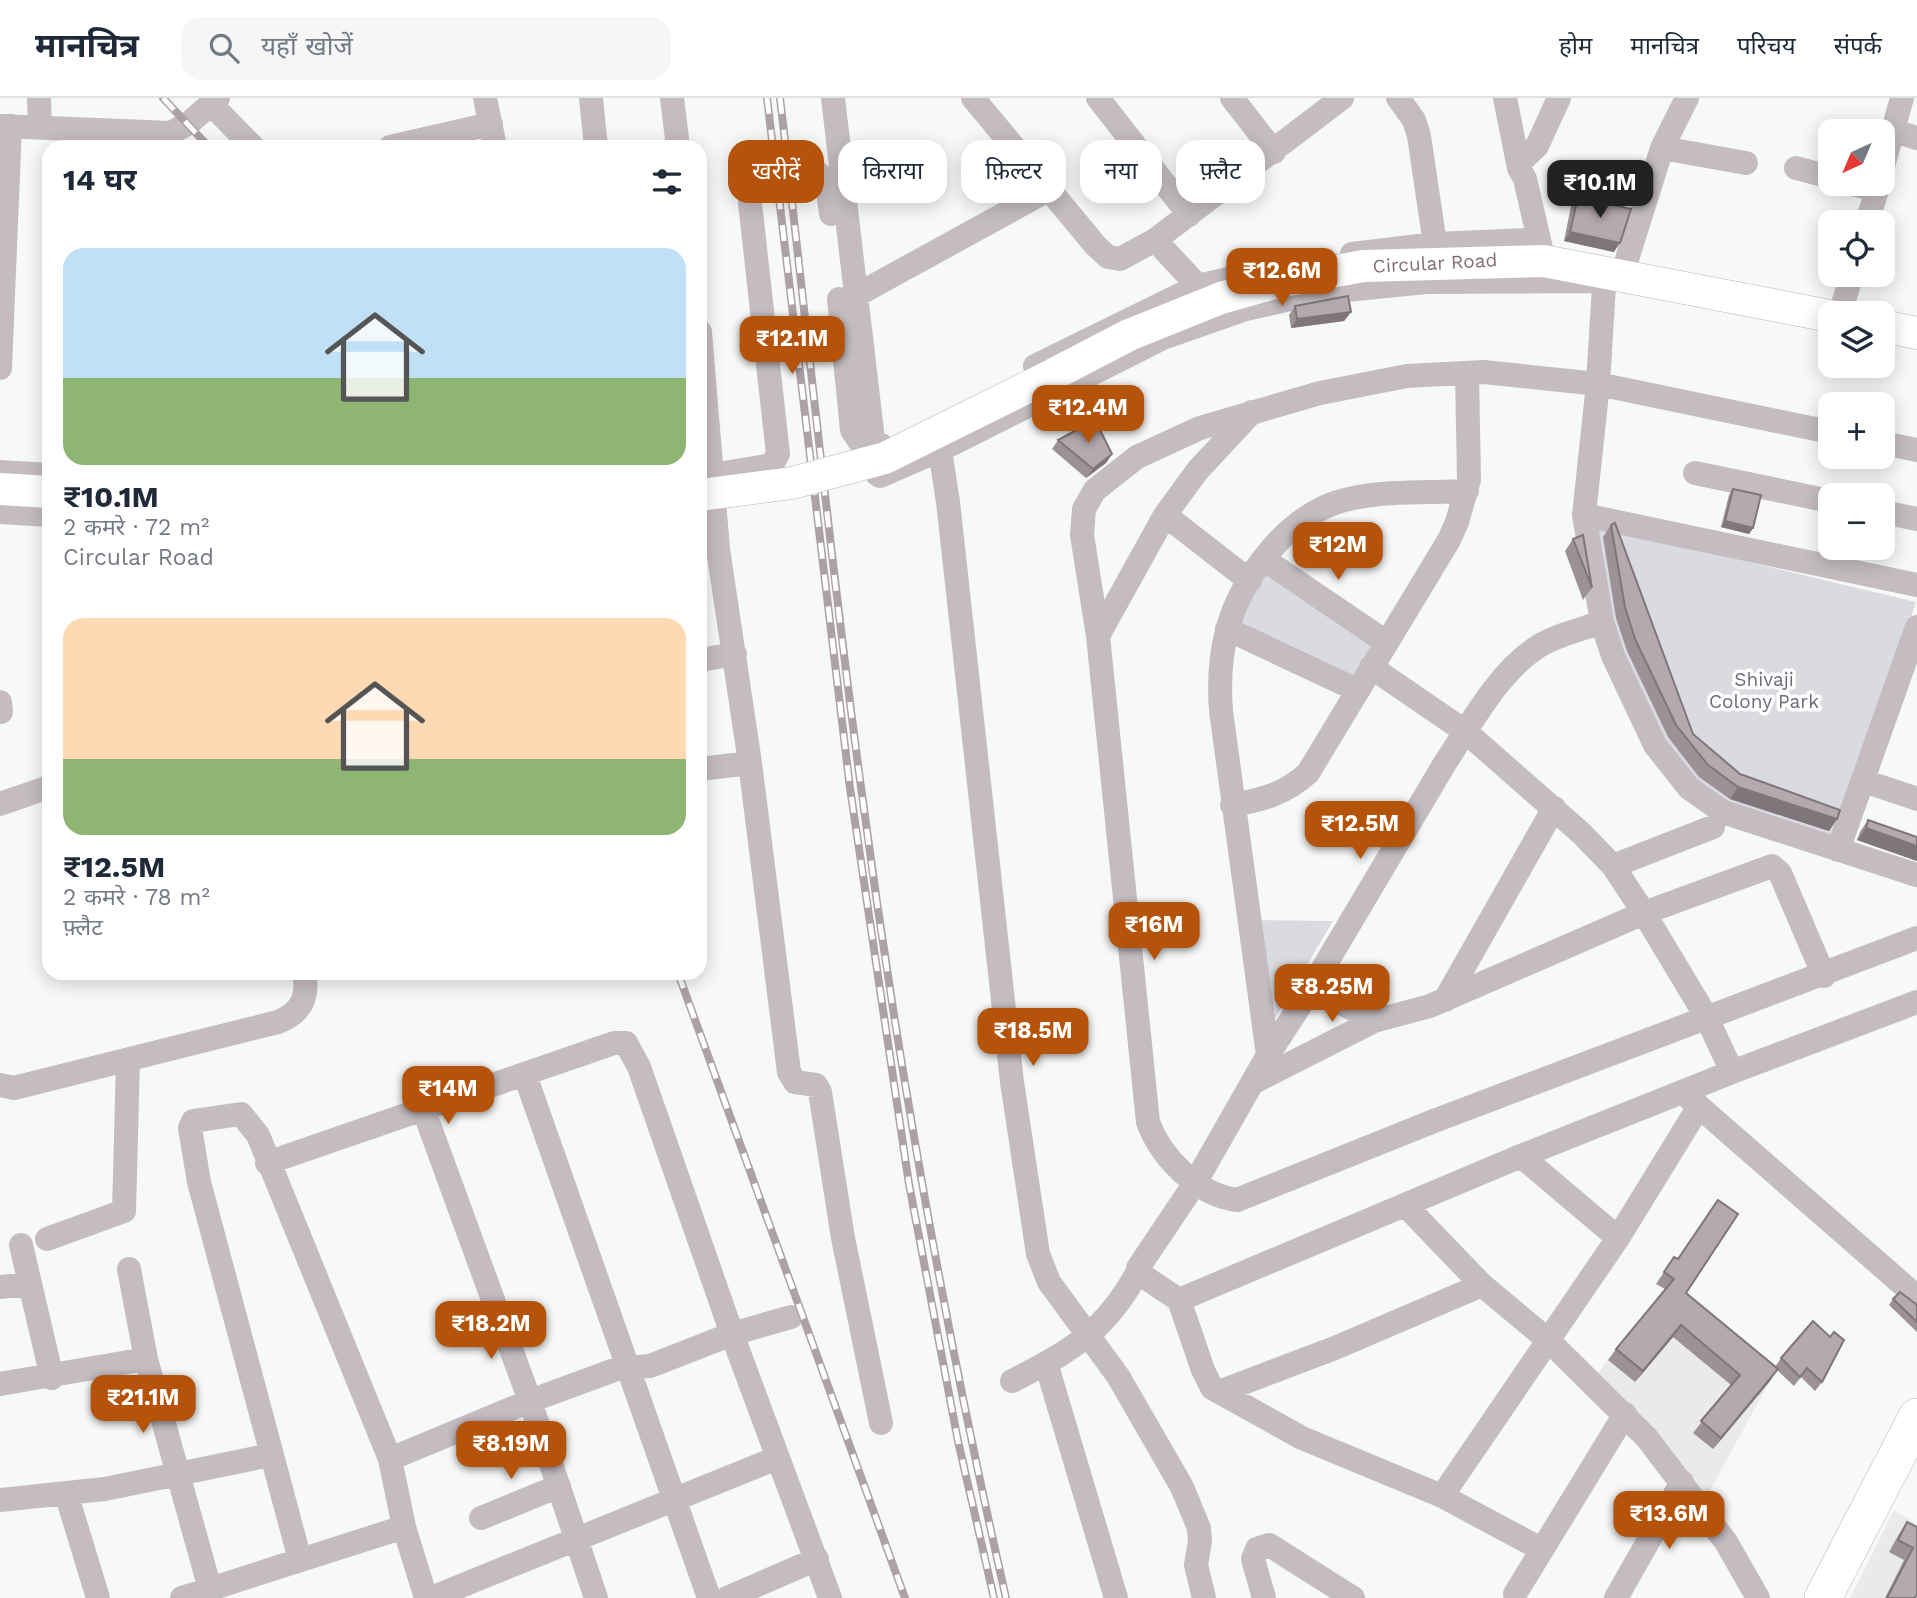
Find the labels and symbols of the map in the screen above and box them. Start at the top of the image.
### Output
north arrow [1818,119,1895,196]
pin: ₹10.1M [1543,160,1657,220]
pin: ₹12.6M [1225,248,1339,308]
street label: Circular Road [1372,248,1498,278]
pin: ₹12.1M [735,316,849,376]
pin: ₹12.4M [1031,386,1145,445]
pin: ₹12M [1297,522,1379,582]
park label: Shivaji Colony Park [1709,668,1819,713]
pin: ₹12.5M [1303,802,1417,861]
pin: ₹16M [1113,902,1195,962]
pin: ₹8.25M [1275,964,1389,1024]
pin: ₹18.5M [976,1009,1090,1068]
pin: ₹14M [407,1066,489,1126]
pin: ₹18.2M [434,1302,548,1361]
pin: ₹21.1M [86,1376,200,1435]
pin: ₹8.19M [454,1422,568,1481]
pin: ₹13.6M [1612,1492,1726,1551]

